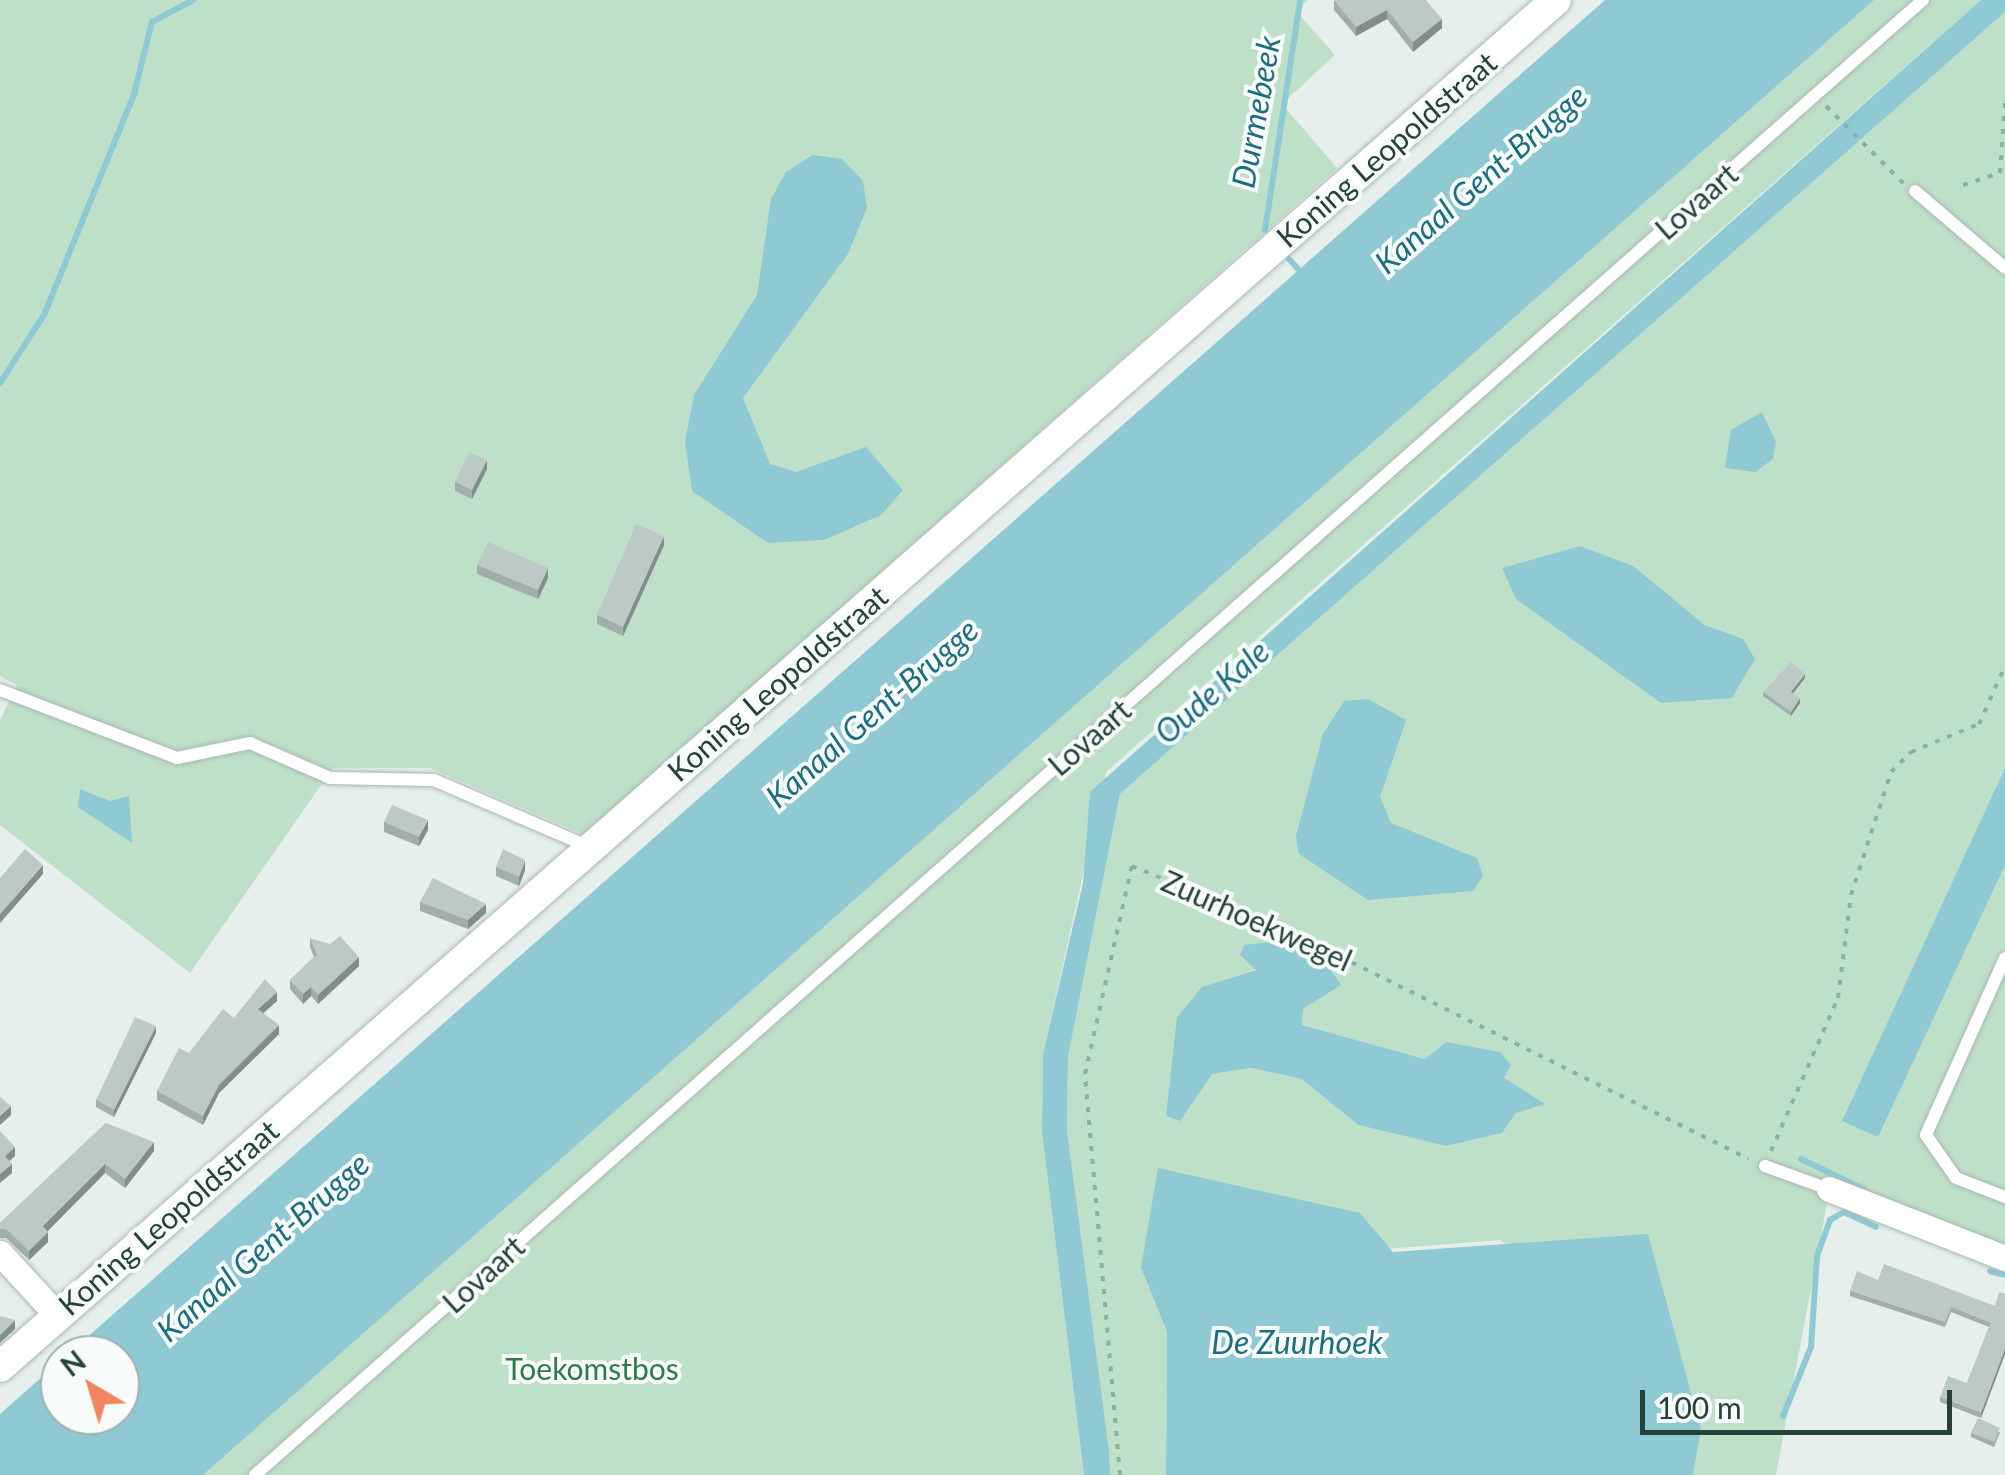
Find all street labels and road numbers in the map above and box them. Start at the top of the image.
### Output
street label: Koning Leopoldstraat [1269,44,1503,254]
street label: Lovaart [1647,155,1745,247]
street label: Koning Leopoldstraat [660,578,894,788]
street label: Lovaart [1040,691,1138,783]
street label: Zuurhoekwegel [1156,862,1358,978]
street label: Koning Leopoldstraat [51,1112,285,1322]
street label: Lovaart [435,1228,531,1320]

